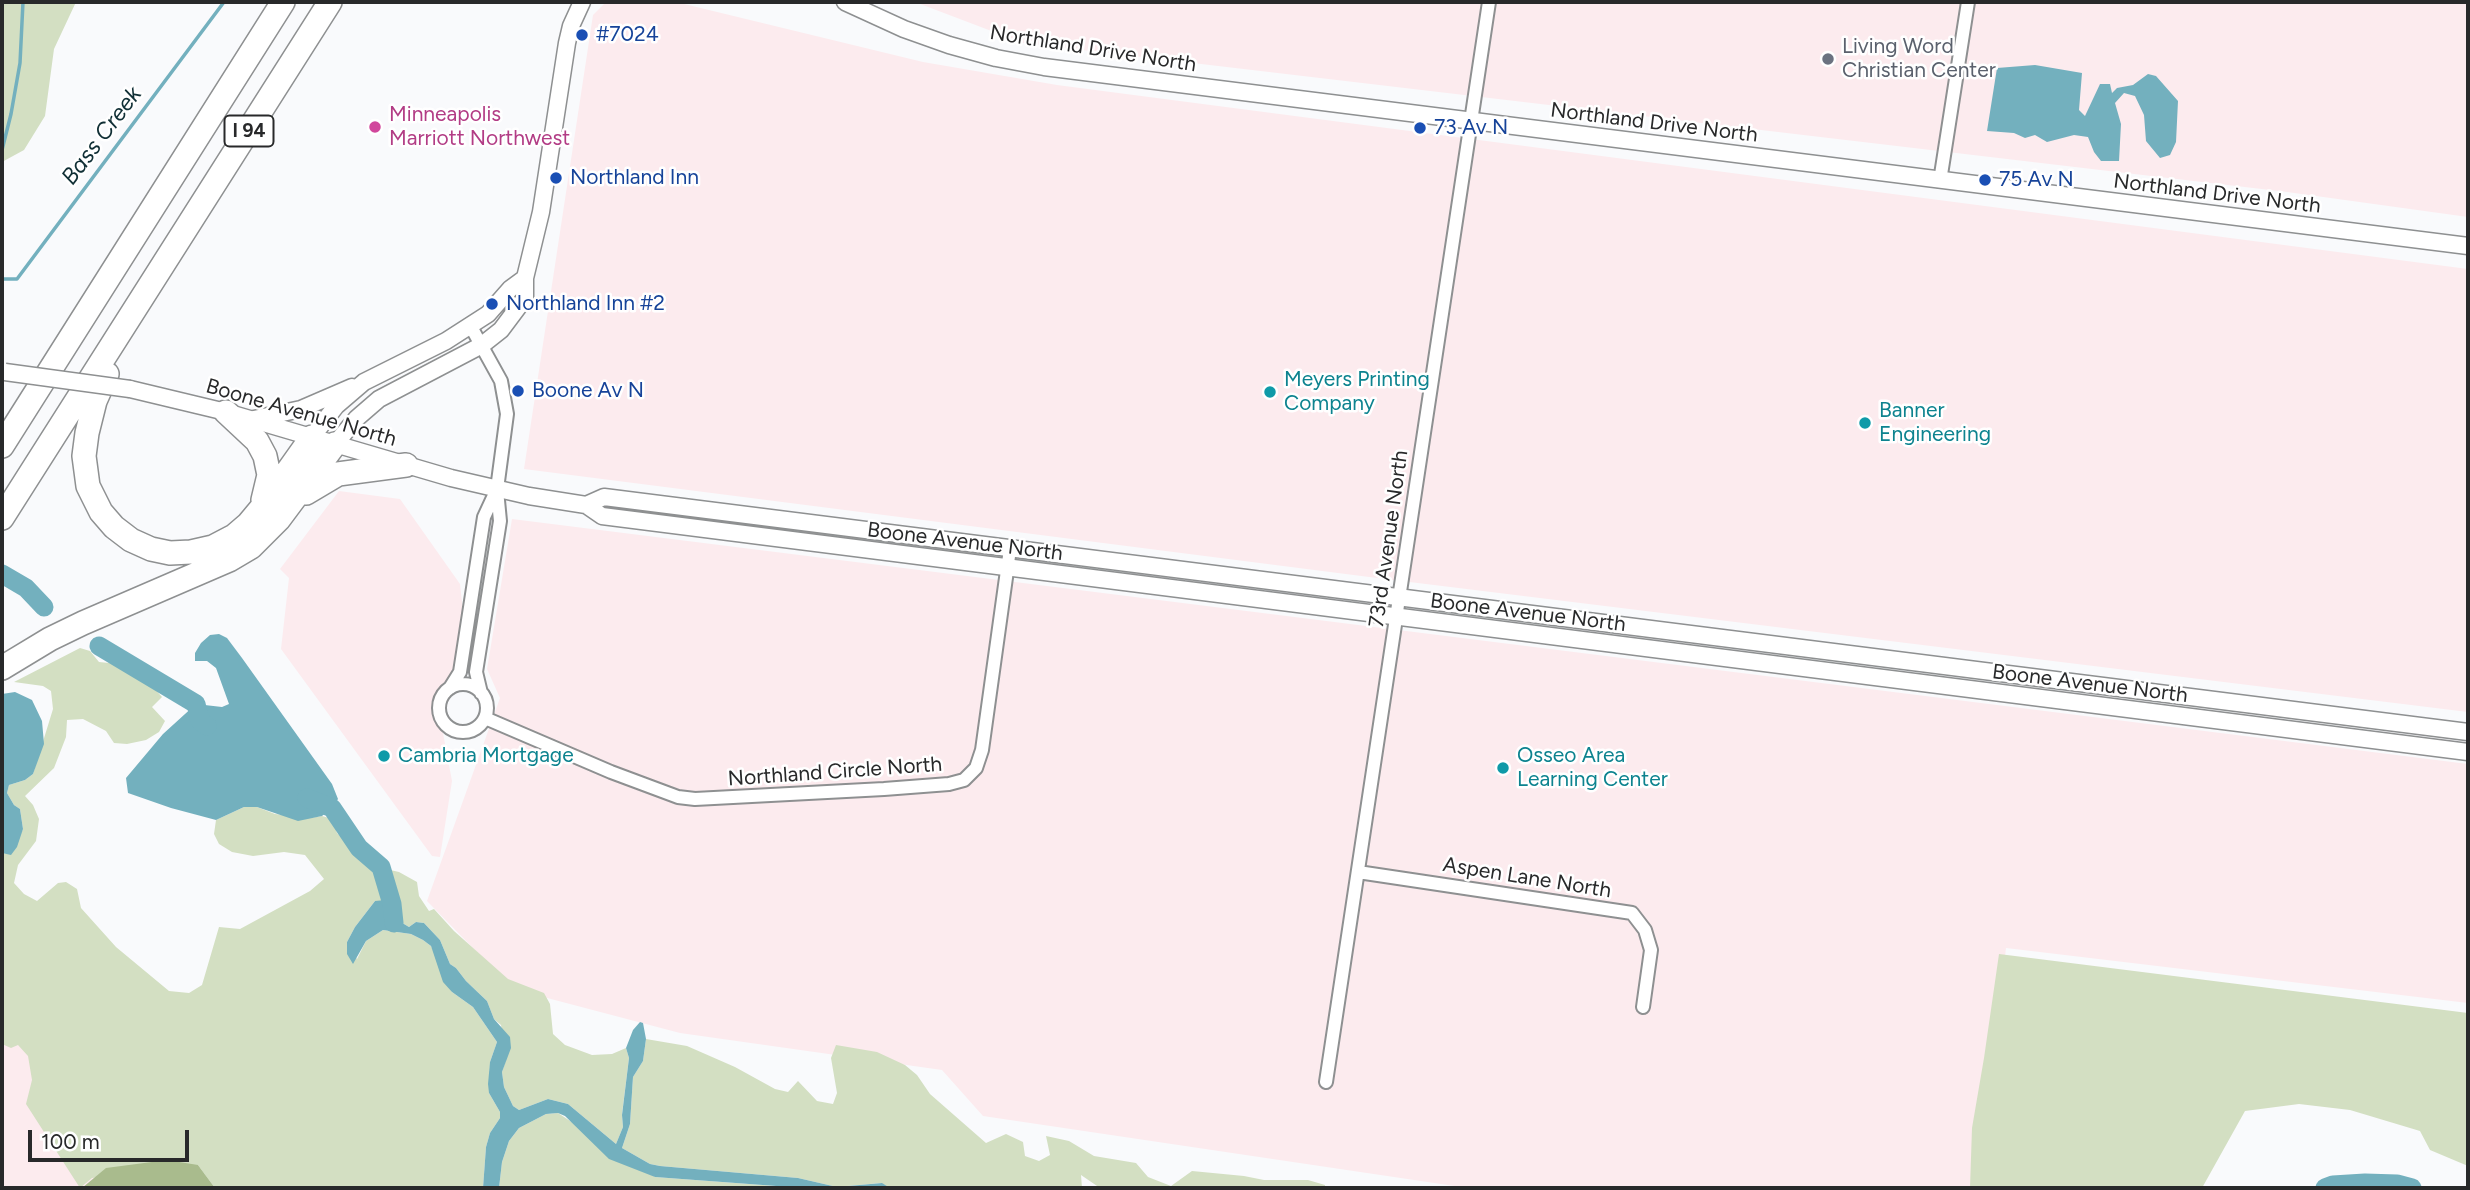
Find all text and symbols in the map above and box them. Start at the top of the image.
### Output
street label: Northland Drive North [988,20,1198,78]
place label: #7024 [596,22,659,48]
marker: #7024 [574,27,590,43]
place label: Living Word Christian Center [1842,34,1996,84]
marker: Living Word Christian Center [1820,51,1836,67]
water label: Bass Creek [56,82,148,190]
street label: Northland Drive North [1549,98,1759,148]
place label: Minneapolis Marriott Northwest [389,102,570,152]
place label: 73 Av N [1434,115,1508,141]
road number: I 94 [224,116,274,146]
marker: Minneapolis Marriott Northwest [367,119,383,135]
marker: 73 Av N [1412,120,1428,136]
place label: Northland Inn [570,165,699,191]
place label: 75 Av N [1999,167,2074,193]
street label: Northland Drive North [2112,169,2322,219]
marker: Northland Inn [548,170,564,186]
marker: 75 Av N [1977,172,1993,188]
place label: Northland Inn #2 [506,291,665,317]
marker: Northland Inn #2 [484,296,500,312]
place label: Meyers Printing Company [1284,367,1430,417]
street label: Boone Avenue North [203,374,399,452]
place label: Boone Av N [532,378,644,404]
marker: Boone Av N [510,383,526,399]
marker: Meyers Printing Company [1262,384,1278,400]
place label: Banner Engineering [1879,398,1991,448]
marker: Banner Engineering [1857,415,1873,431]
street label: 73rd Avenue North [1364,449,1414,629]
street label: Boone Avenue North [866,517,1064,567]
street label: Boone Avenue North [1429,588,1627,638]
street label: Boone Avenue North [1991,659,2189,709]
place label: Cambria Mortgage [398,743,574,769]
place label: Osseo Area Learning Center [1517,743,1668,793]
marker: Cambria Mortgage [376,748,392,764]
street label: Northland Circle North [727,752,943,792]
marker: Osseo Area Learning Center [1495,760,1511,776]
street label: Aspen Lane North [1441,852,1613,904]
scale bar [32,1116,192,1160]
text: 100 m [41,1129,100,1154]

